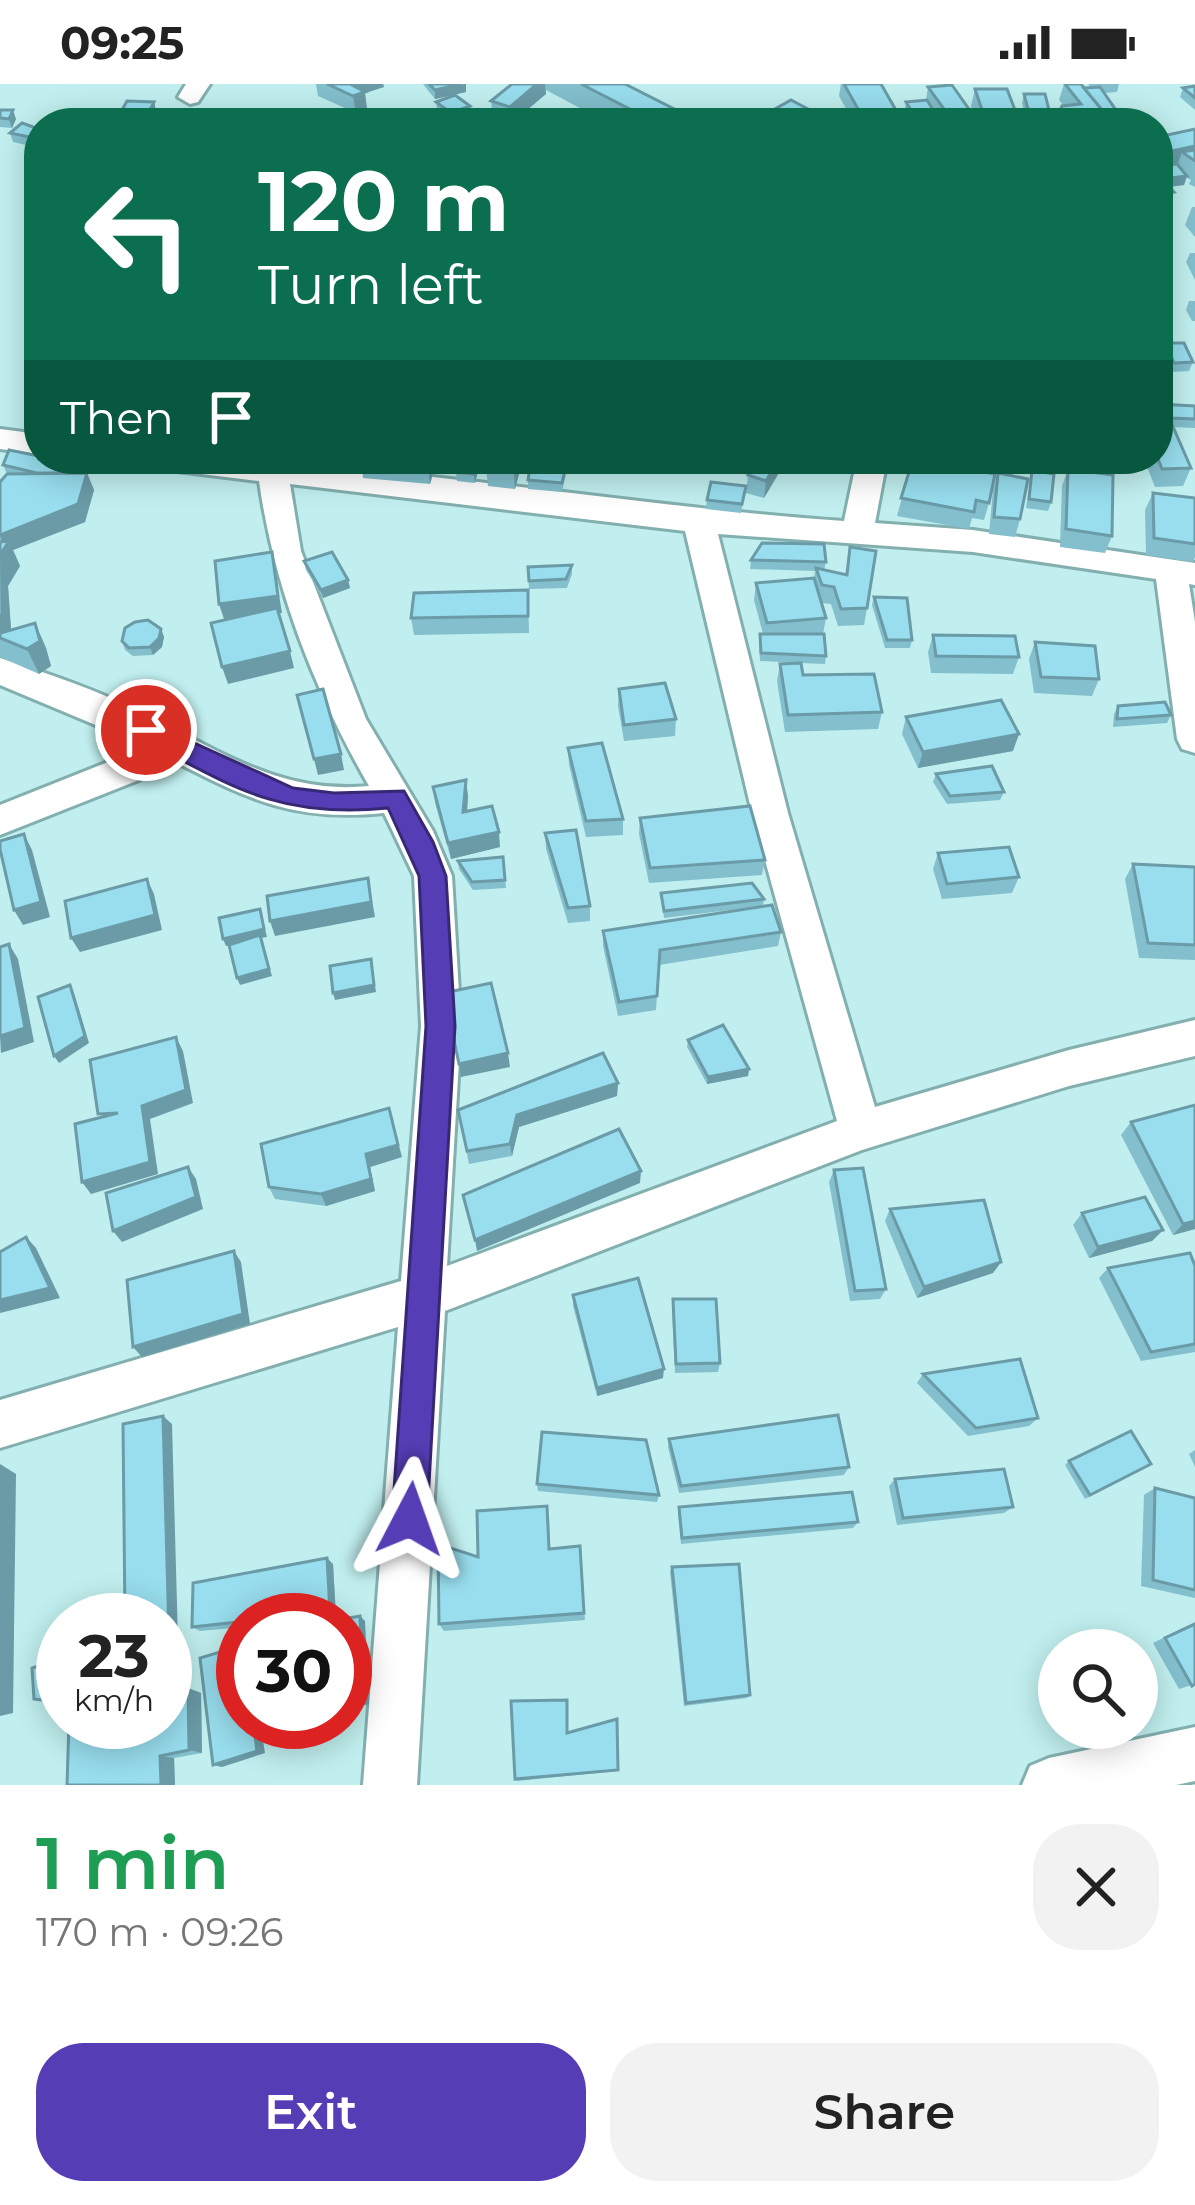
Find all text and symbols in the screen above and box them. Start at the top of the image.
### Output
text: 09:25 [60,15,184,70]
text: 120 m [258,150,509,252]
icon: left [60,156,216,312]
text: Turn left [258,252,484,318]
icon: arrive [198,384,264,450]
text: Then [60,390,174,445]
pin [95,679,197,781]
icon: arrive [113,697,179,763]
position arrow [347,1456,473,1582]
speed limit sign: 30 [216,1593,372,1749]
text: 23 [79,1619,149,1692]
map controls [1038,1629,1158,1749]
button: search [1038,1629,1158,1749]
text: km/h [74,1682,154,1719]
text: 1 min [36,1819,229,1907]
button: close [1033,1824,1159,1950]
text: 170 m · 09:26 [36,1908,284,1956]
button: Exit [36,2043,586,2181]
button: Share [610,2043,1159,2181]

